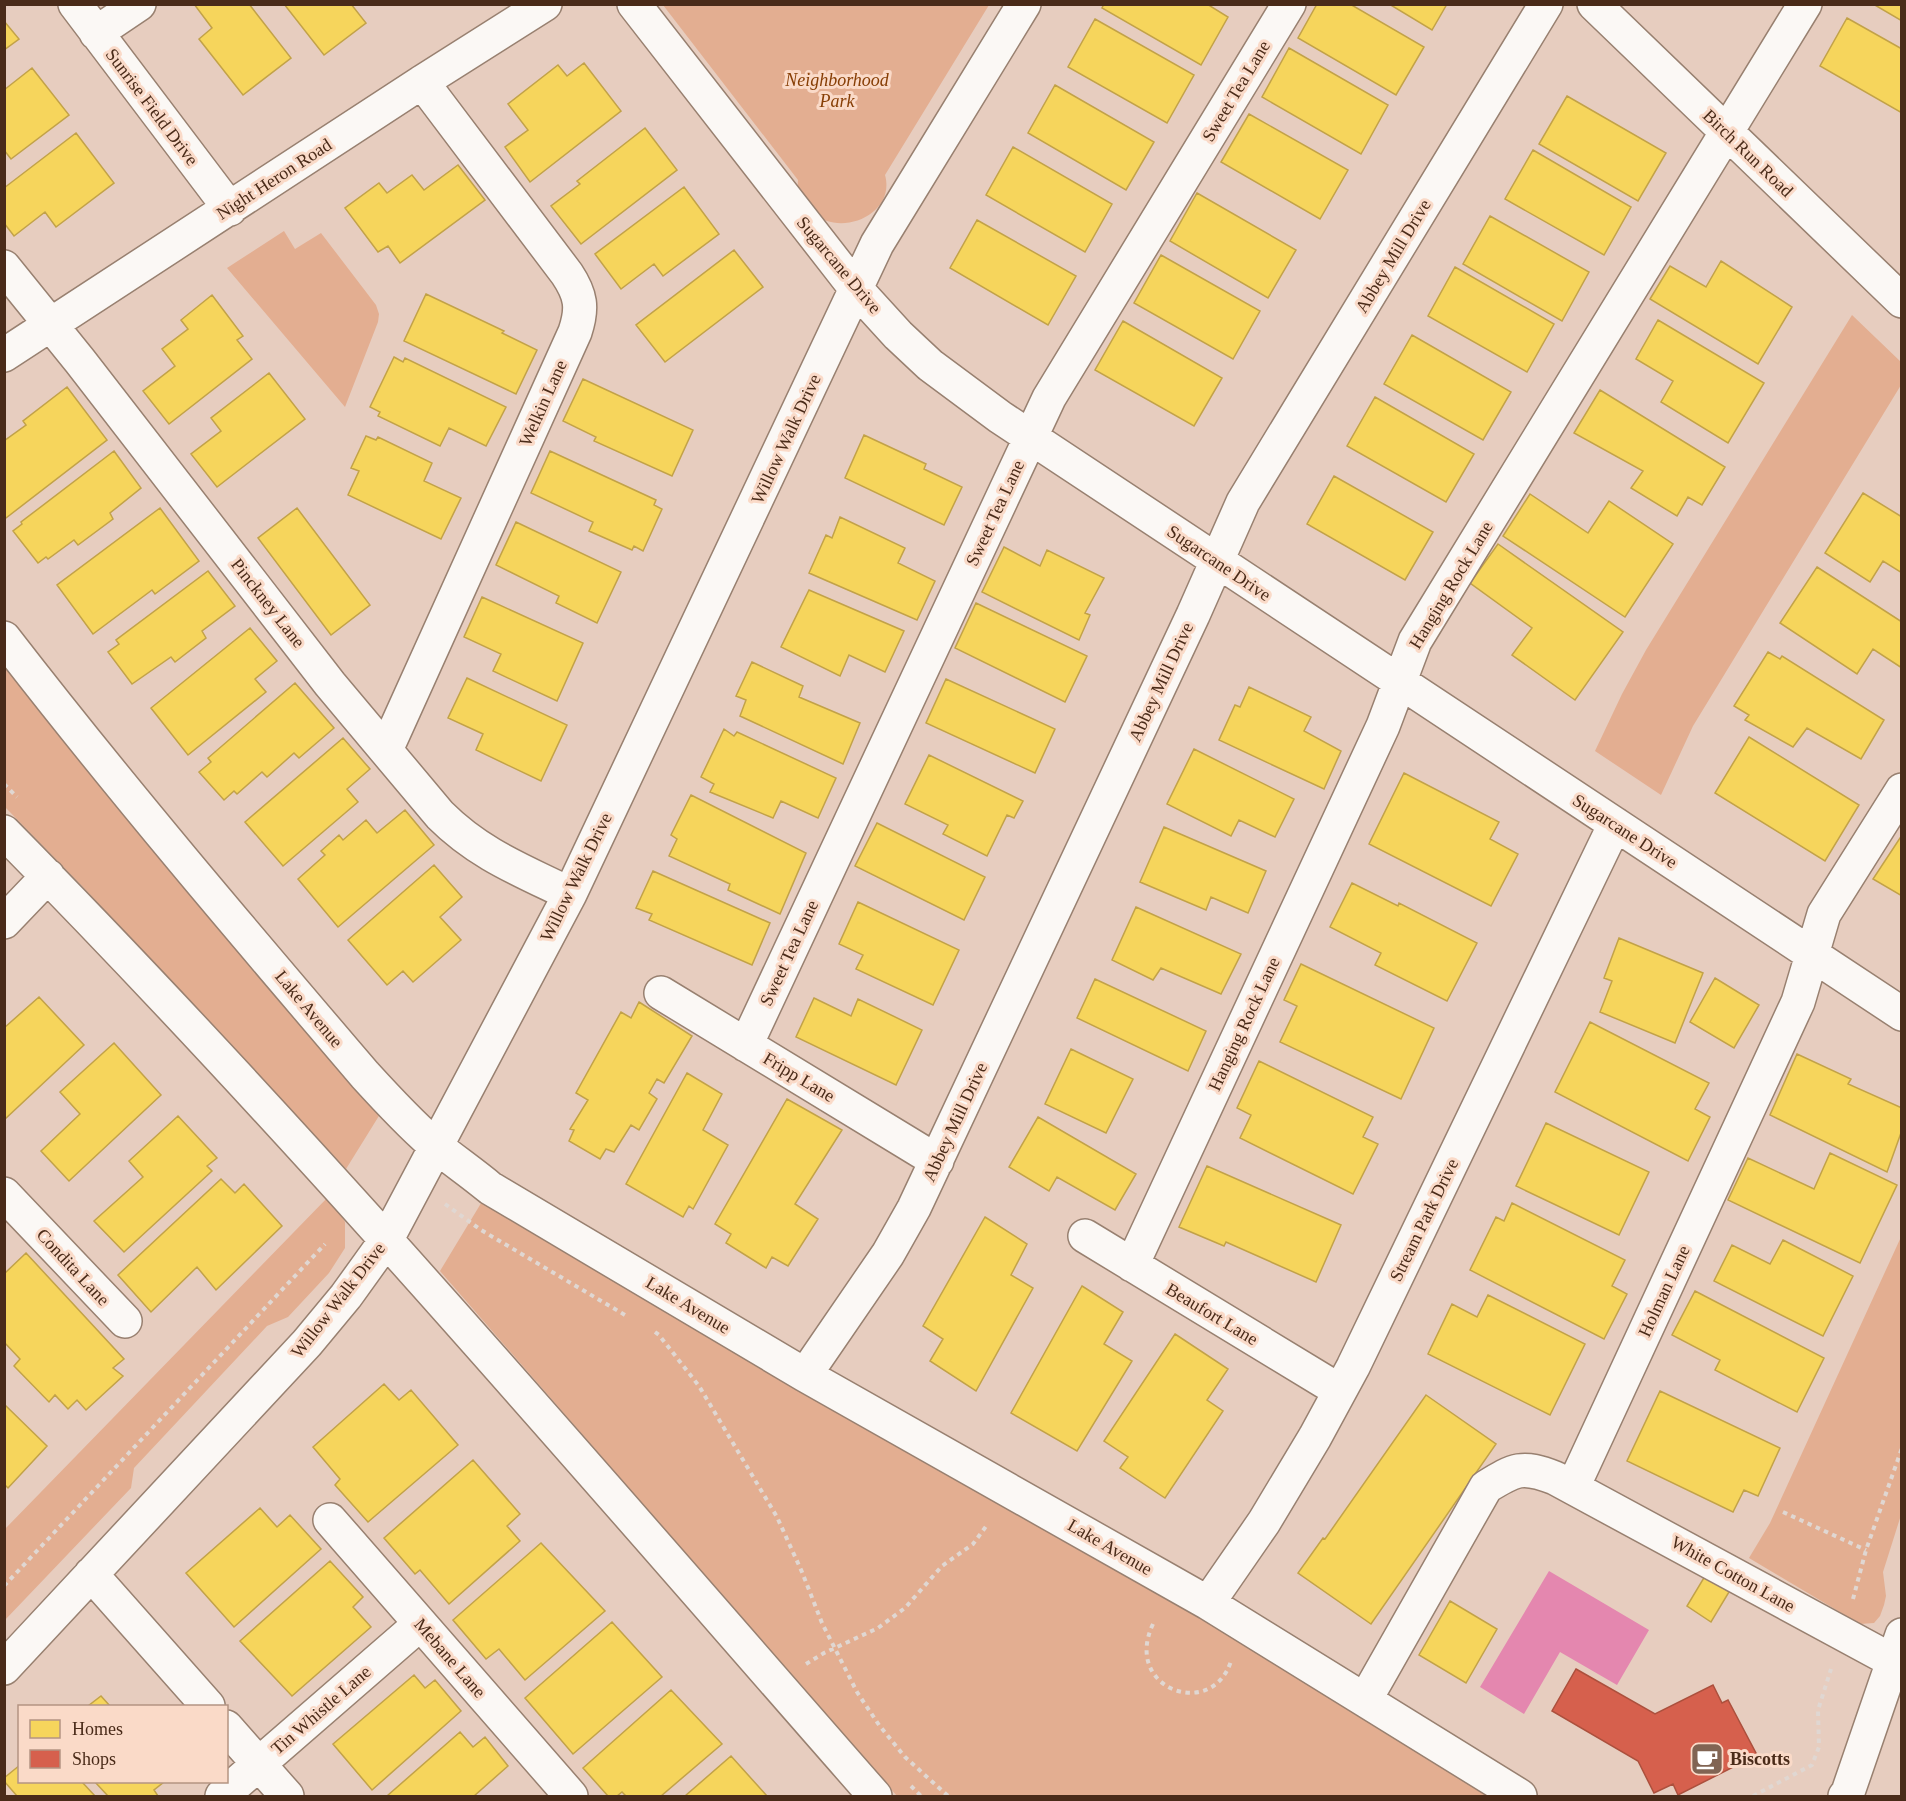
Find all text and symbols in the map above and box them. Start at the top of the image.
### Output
street label: Sweet Tea Lane [1198,37,1274,145]
street label: Sunrise Field Drive [102,45,202,169]
park label: Neighborhood Park [784,70,890,111]
street label: Birch Run Road [1699,105,1797,201]
street label: Night Heron Road [213,134,335,224]
street label: Abbey Mill Drive [1351,196,1435,316]
street label: Sugarcane Drive [793,212,885,318]
street label: Welkin Lane [515,357,571,449]
street label: Willow Walk Drive [747,371,825,507]
street label: Sweet Tea Lane [962,457,1028,569]
street label: Hanging Rock Lane [1405,518,1497,652]
street label: Sugarcane Drive [1163,521,1275,605]
street label: Pinckney Lane [227,555,309,652]
street label: Abbey Mill Drive [1125,619,1197,745]
street label: Sugarcane Drive [1569,790,1681,872]
street label: Willow Walk Drive [536,809,616,945]
street label: Sweet Tea Lane [756,897,822,1009]
street label: Hanging Rock Lane [1204,954,1284,1094]
street label: Lake Avenue [271,967,347,1051]
street label: Fripp Lane [760,1048,838,1106]
street label: Abbey Mill Drive [919,1059,991,1185]
street label: Stream Park Drive [1386,1155,1462,1285]
street label: Condita Lane [32,1225,114,1309]
street label: Willow Walk Drive [287,1238,389,1362]
street label: Holman Lane [1634,1242,1694,1340]
street label: Lake Avenue [643,1272,733,1338]
street label: Beaufort Lane [1163,1279,1261,1349]
street label: Lake Avenue [1064,1515,1156,1579]
street label: White Cotton Lane [1668,1532,1798,1616]
street label: Mebane Lane [410,1614,490,1702]
street label: Tin Whistle Lane [267,1661,375,1759]
legend [18,1705,228,1783]
text: Homes [72,1719,123,1739]
cafe icon: Biscotts [1689,1741,1725,1777]
text: Shops [72,1749,116,1769]
place label: Biscotts [1730,1749,1790,1769]

